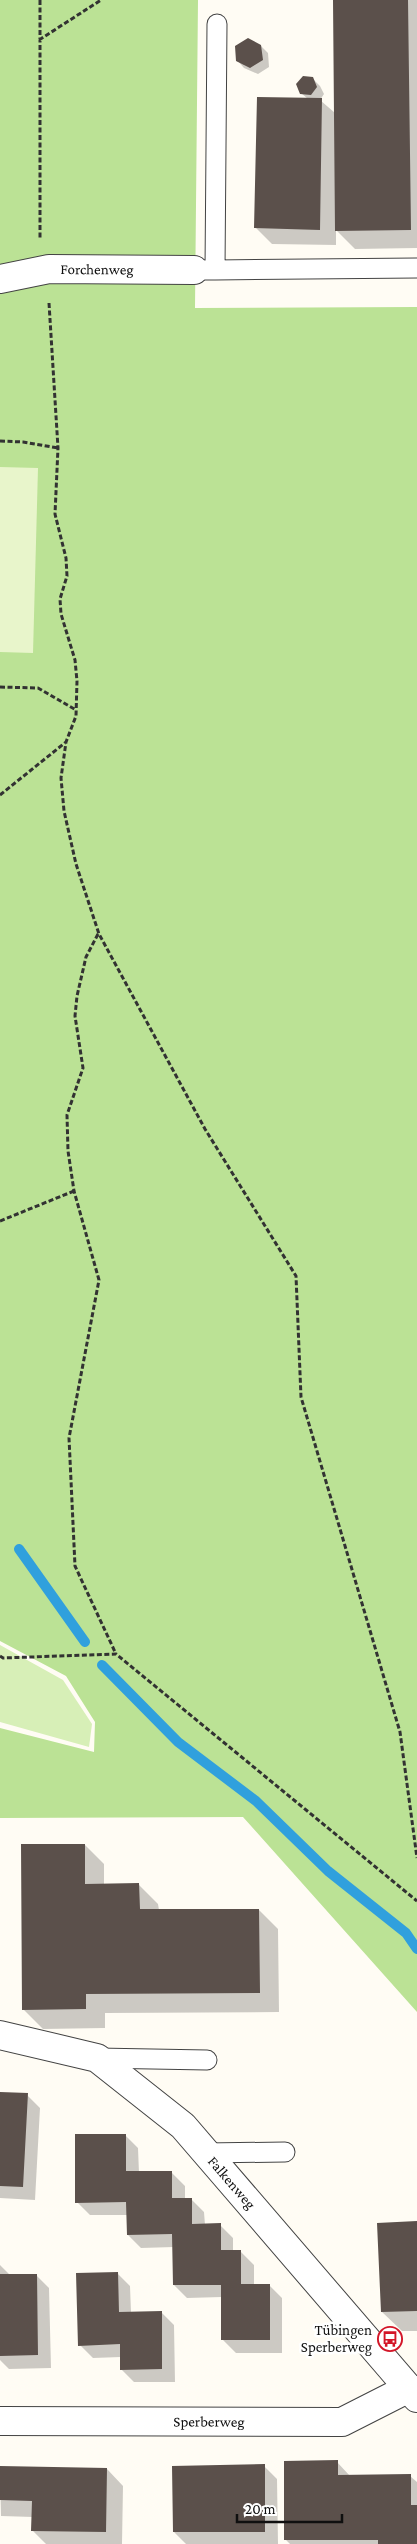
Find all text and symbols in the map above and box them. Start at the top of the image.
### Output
street label: Forchenweg [60,261,134,279]
street label: Falkenweg [205,2153,259,2213]
place label: Tübingen Sperberweg [301,2322,372,2356]
bus stop icon: Tübingen Sperberweg [377,2326,403,2352]
street label: Sperberweg [173,2414,245,2431]
scale bar [237,2492,342,2524]
text: 20 m [245,2501,276,2517]

